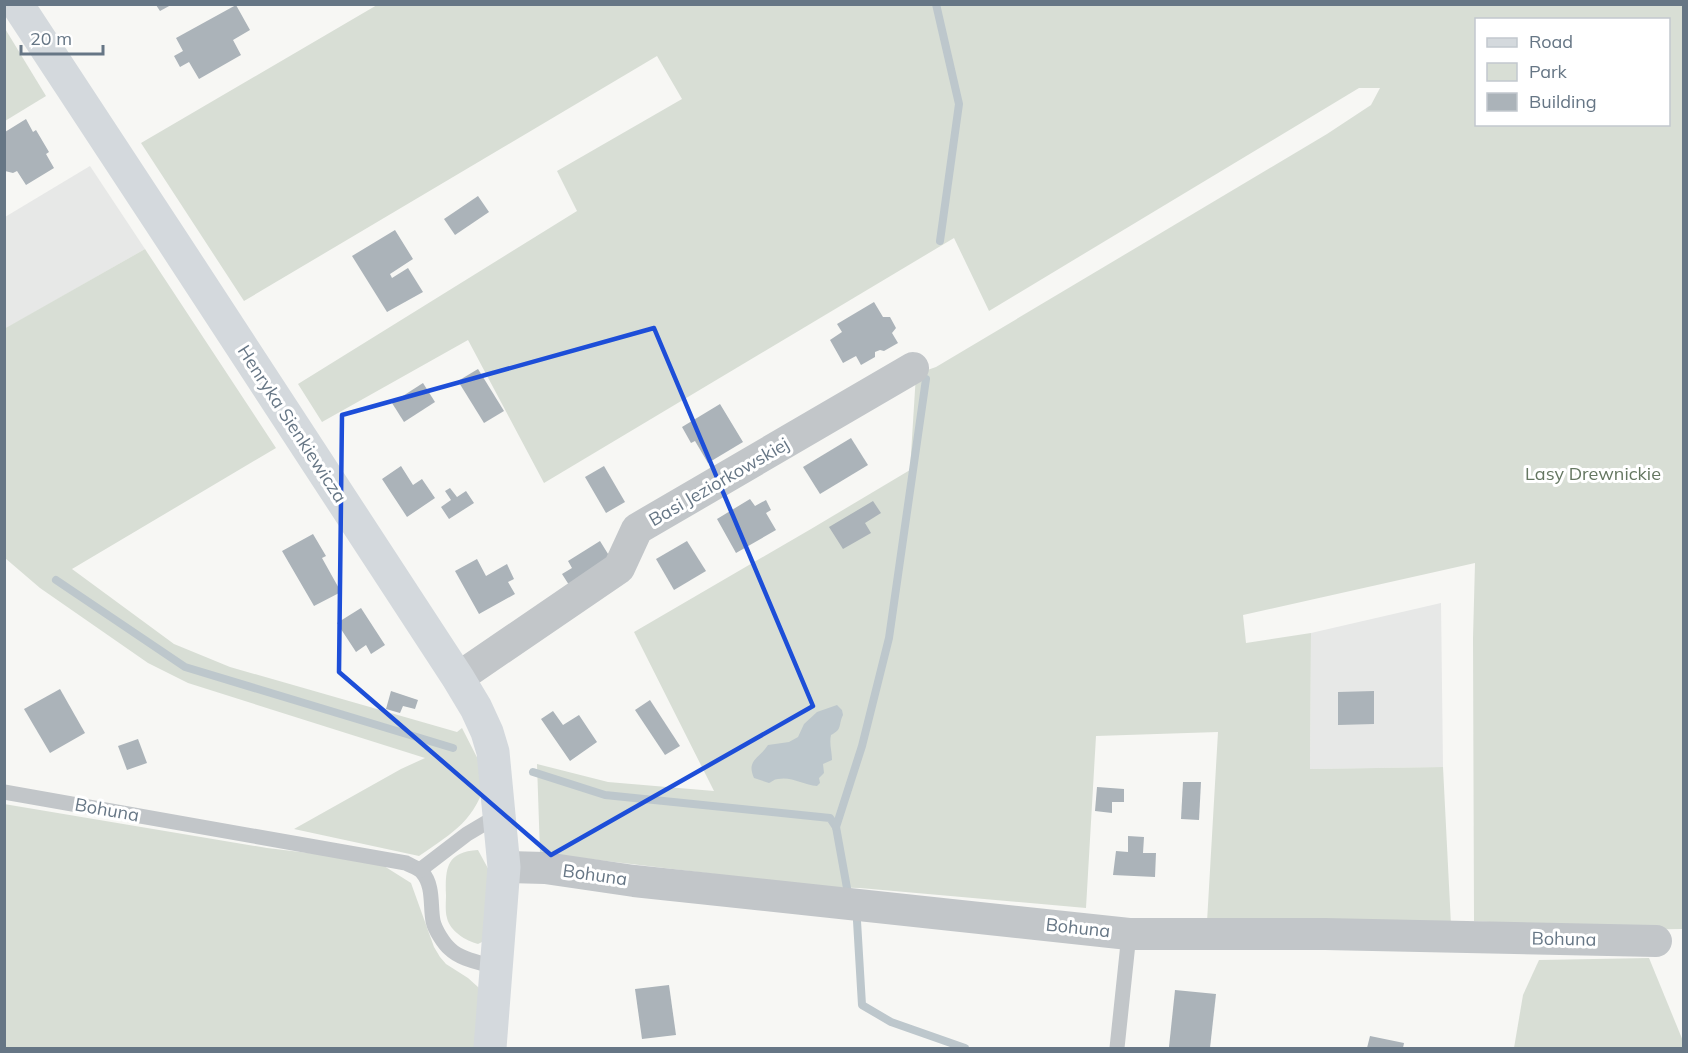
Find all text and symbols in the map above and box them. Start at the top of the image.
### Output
scale bar [21,18,104,56]
legend [1475,18,1670,126]
text: 20 m [30,27,72,50]
text: Road [1529,30,1573,53]
text: Park [1529,60,1568,83]
text: Building [1529,90,1597,113]
street label: Henryka Sienkiewicza [233,341,352,507]
street label: Basi Jeziorkowskiej [644,432,793,531]
park label: Lasy Drewnickie [1525,462,1661,485]
street label: Bohuna [73,793,141,826]
street label: Bohuna [561,859,629,890]
street label: Bohuna [1045,913,1111,942]
street label: Bohuna [1531,926,1597,951]

